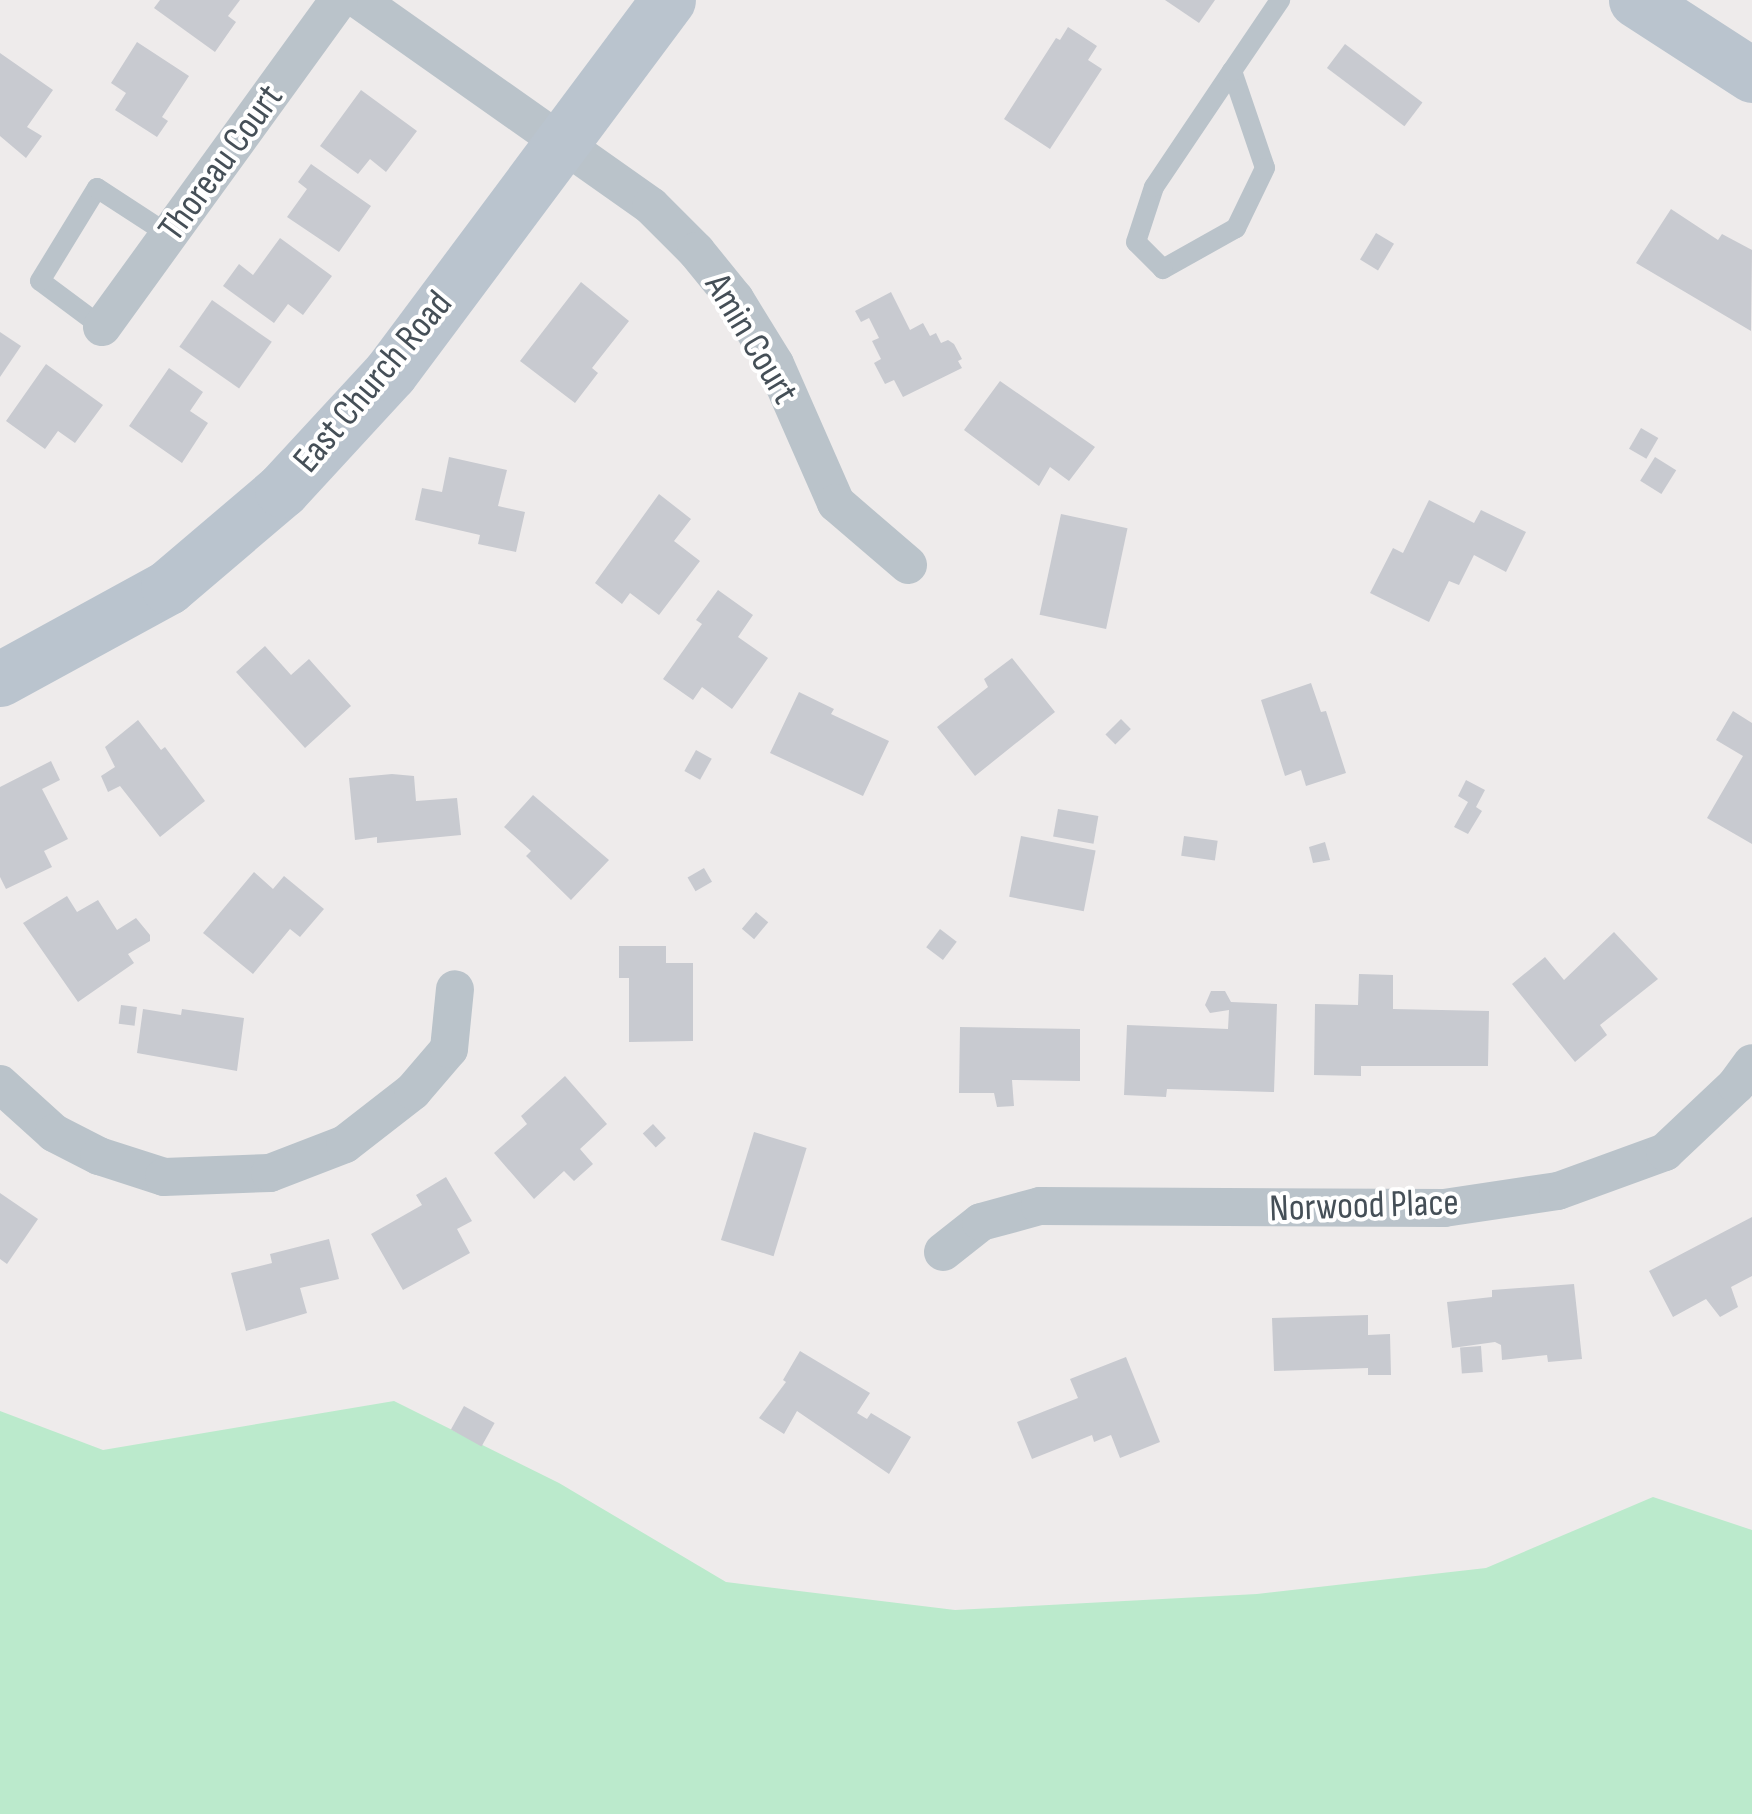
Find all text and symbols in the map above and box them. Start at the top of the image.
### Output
street label: Thoreau Court [149,76,293,250]
street label: Amin Court [695,266,807,412]
street label: East Church Road [284,282,462,482]
street label: Norwood Place [1269,1180,1459,1232]

